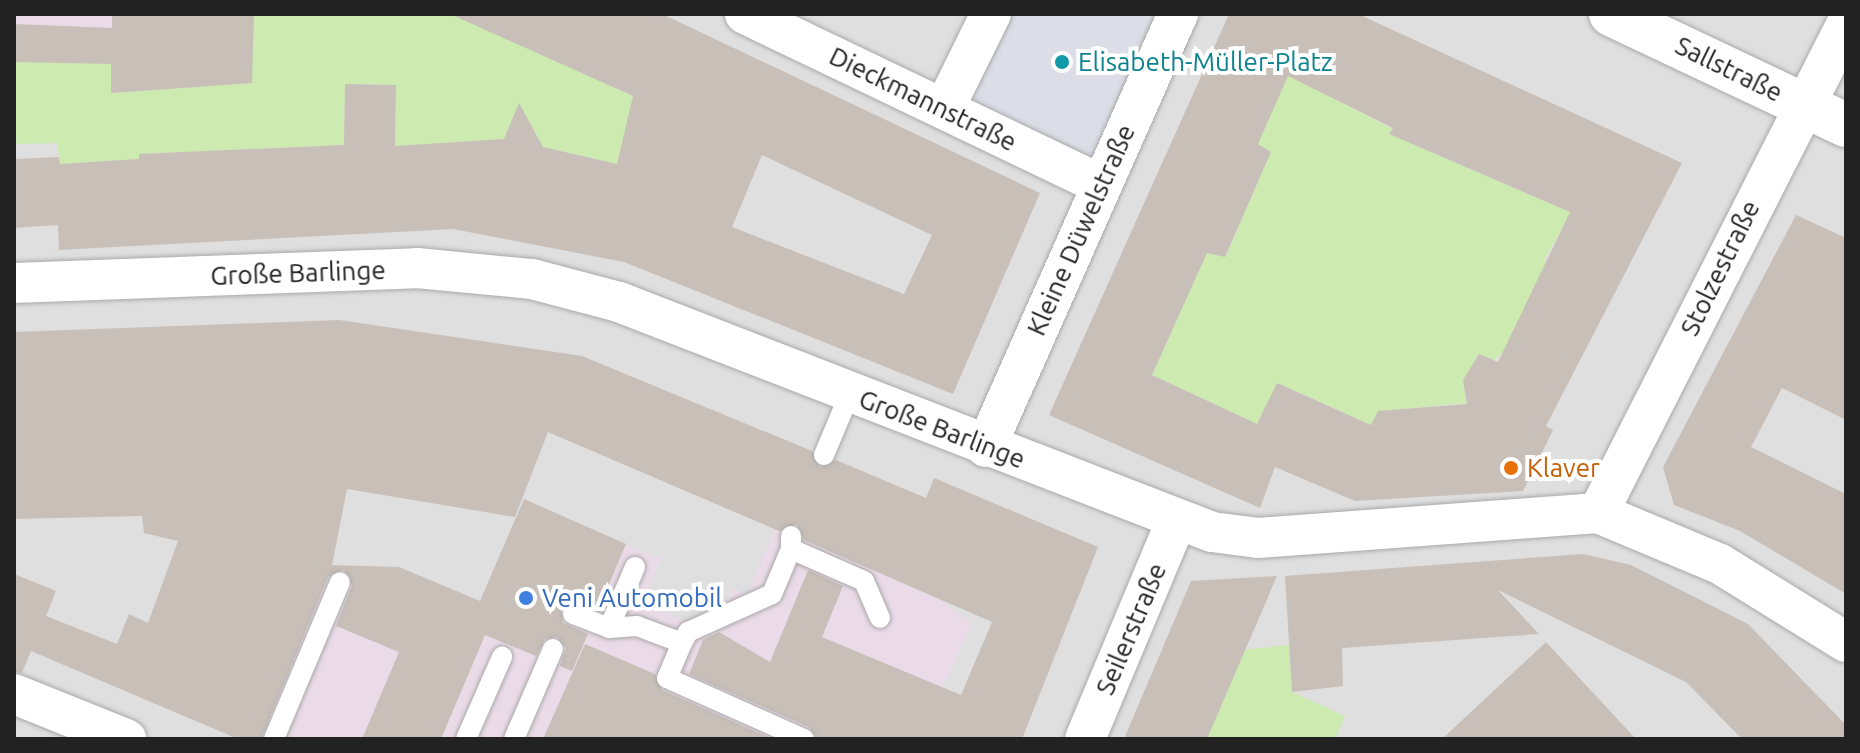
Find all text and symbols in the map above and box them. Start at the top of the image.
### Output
street label: Sallstraße [1670,30,1788,108]
street label: Dieckmannstraße [824,40,1022,158]
place label: Elisabeth-Müller-Platz [1078,46,1333,78]
marker: Elisabeth-Müller-Platz [1053,53,1071,71]
street label: Kleine Düwelstraße [1020,120,1142,340]
street label: Stolzestraße [1674,195,1766,341]
street label: Große Barlinge [210,254,386,292]
street label: Große Barlinge [855,383,1029,475]
place label: Klaver [1527,452,1600,484]
marker: Klaver [1502,459,1520,477]
street label: Seilerstraße [1089,558,1173,700]
place label: Veni Automobil [542,582,722,614]
marker: Veni Automobil [517,589,535,607]

